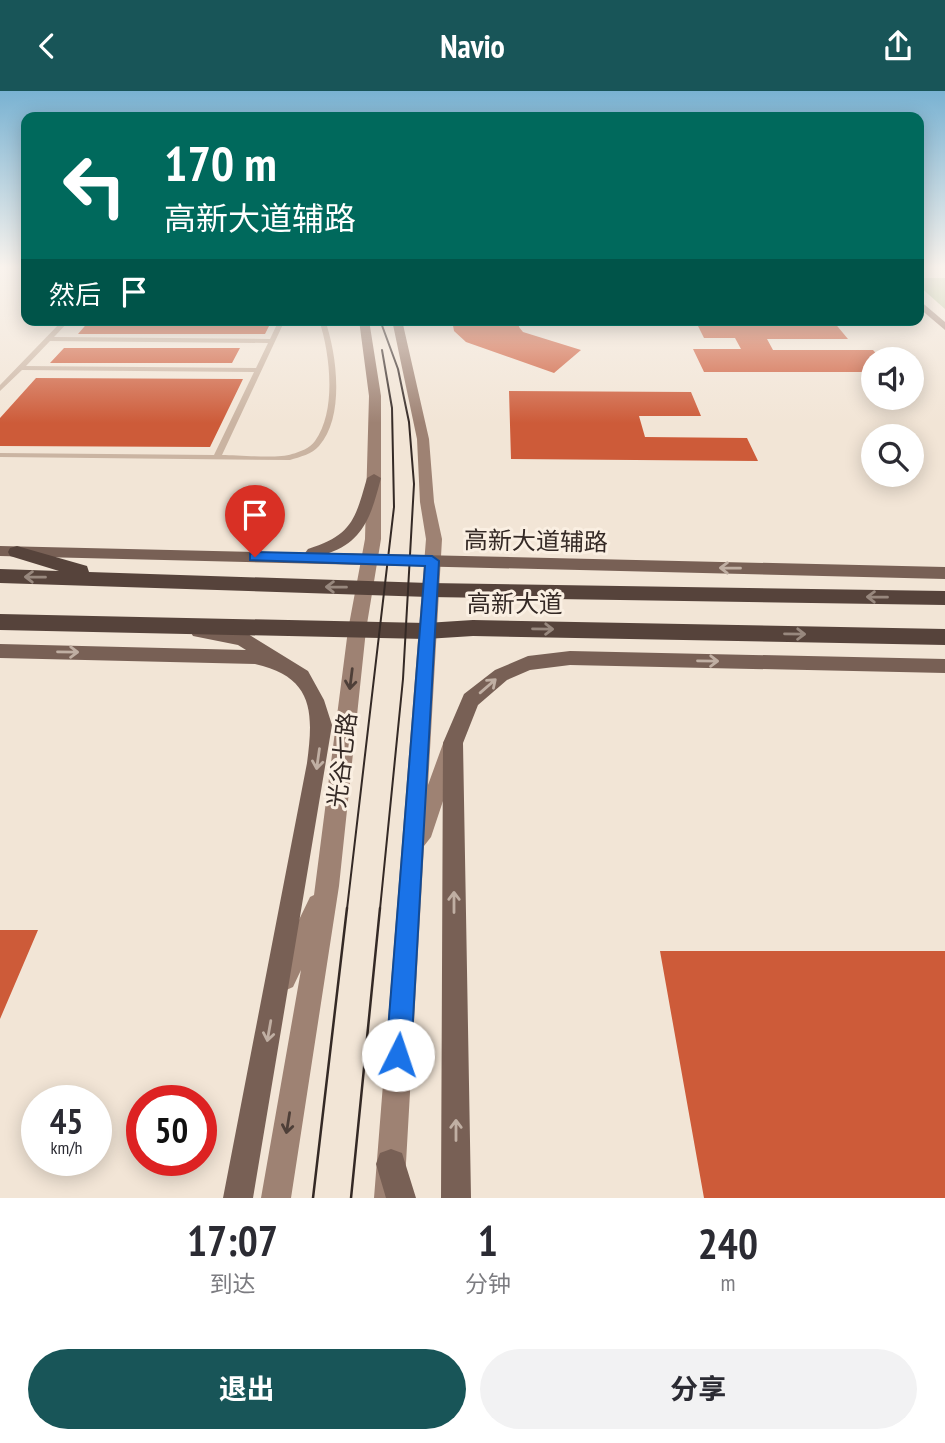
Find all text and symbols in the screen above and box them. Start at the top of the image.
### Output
text: Navio [440,25,505,67]
icon: back [28,27,66,65]
icon: share [879,27,917,65]
text: 170 m [164,131,277,195]
icon: left [49,140,140,231]
text: 高新大道辅路 [164,197,356,239]
icon: arrive [115,273,153,311]
text: 然后 [49,278,101,311]
map controls [861,347,924,487]
button: sound [861,347,924,410]
button: search [861,424,924,487]
pin [225,485,285,557]
icon: arrive [236,496,274,534]
street label: 高新大道辅路 [464,524,608,558]
one-way arrow [719,562,742,575]
one-way arrow [24,570,47,584]
one-way arrow [325,580,348,594]
street label: 高新大道 [467,588,563,619]
one-way arrow [866,590,889,604]
one-way arrow [531,622,554,636]
one-way arrow [783,627,806,641]
one-way arrow [56,646,79,659]
one-way arrow [696,654,719,667]
one-way arrow [345,668,358,690]
one-way arrow [478,678,496,694]
street label: 光谷七路 [321,710,363,810]
one-way arrow [311,747,324,769]
one-way arrow [447,891,461,914]
position arrow [361,1018,435,1092]
one-way arrow [261,1019,275,1042]
speed limit sign: 50 [126,1085,217,1176]
text: 45 [50,1098,83,1144]
one-way arrow [281,1111,294,1134]
one-way arrow [449,1119,463,1142]
text: km/h [51,1136,82,1159]
text: 17:07 [187,1213,278,1268]
text: 1 [478,1213,498,1268]
text: 240 [698,1216,758,1271]
text: m [720,1268,735,1297]
text: 到达 [209,1269,255,1298]
text: 分钟 [465,1269,511,1298]
button: 退出 [28,1349,466,1429]
button: 分享 [480,1349,917,1429]

